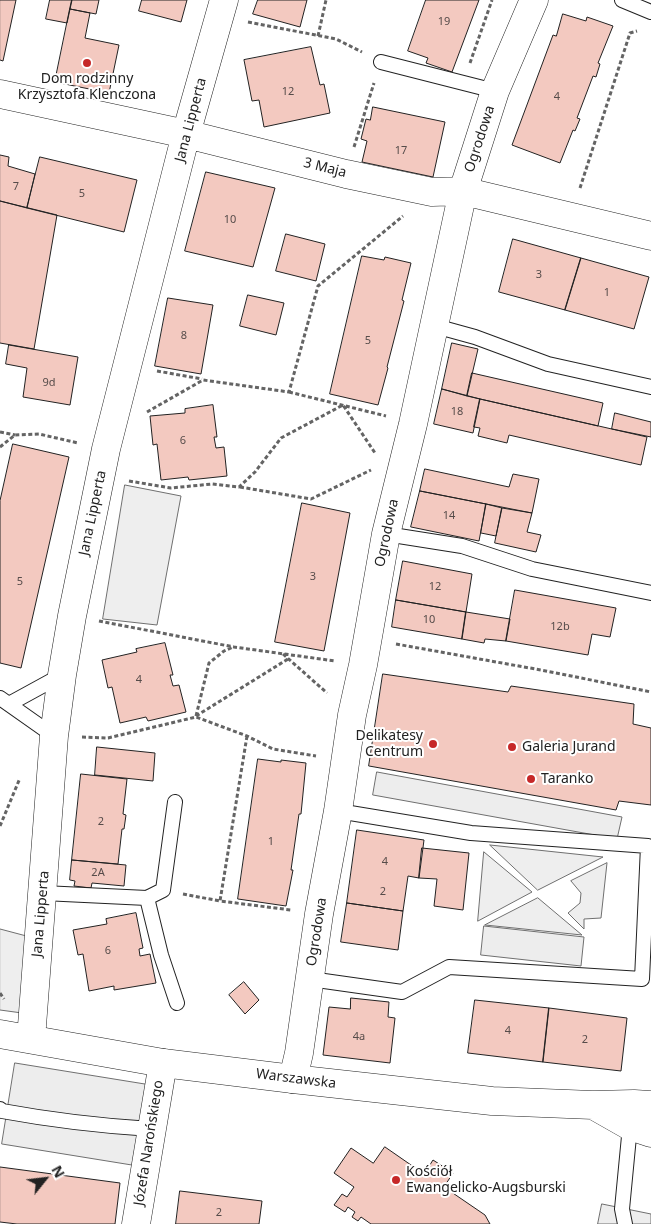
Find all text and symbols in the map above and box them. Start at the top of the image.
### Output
house number: 19 [438,15,450,29]
marker: Dom rodzinny Krzysztofa Klenczona [81,57,93,69]
place label: Dom rodzinny Krzysztofa Klenczona [18,71,156,104]
street label: Jana Lipperta [172,76,210,164]
house number: 12 [282,85,294,99]
house number: 4 [554,90,560,104]
street label: Ogrodowa [461,104,499,174]
house number: 17 [395,144,407,158]
street label: 3 Maja [302,155,348,181]
house number: 7 [13,180,19,194]
house number: 5 [79,187,85,201]
house number: 10 [224,213,236,227]
house number: 3 [536,268,542,282]
house number: 1 [604,286,610,300]
house number: 8 [181,329,187,343]
house number: 5 [365,334,371,348]
house number: 9d [42,376,56,390]
house number: 18 [451,405,463,419]
house number: 6 [180,434,186,448]
street label: Jana Lipperta [76,469,110,557]
street label: Ogrodowa [372,497,402,569]
house number: 14 [443,509,455,523]
house number: 3 [310,570,316,584]
house number: 5 [17,575,23,589]
house number: 12 [429,580,441,594]
house number: 10 [423,613,435,627]
house number: 12b [550,620,570,634]
house number: 4 [136,673,142,687]
place label: Delikatesy Centrum [356,728,423,760]
marker: Delikatesy Centrum [427,738,439,750]
place label: Galeria Jurand [522,739,616,755]
marker: Galeria Jurand [506,741,518,753]
place label: Taranko [541,771,593,787]
marker: Taranko [525,773,537,785]
house number: 2 [98,815,104,829]
house number: 1 [268,835,274,849]
house number: 4 [382,855,388,869]
house number: 2A [91,866,105,880]
street label: Jana Lipperta [29,870,53,958]
house number: 2 [380,885,386,899]
street label: Ogrodowa [303,897,331,967]
house number: 6 [105,944,111,958]
house number: 4 [505,1024,511,1038]
house number: 4a [353,1030,365,1044]
house number: 2 [582,1033,588,1047]
street label: Warszawska [255,1066,337,1092]
street label: Józefa Narońskiego [131,1079,167,1207]
north arrow [20,1154,70,1204]
text: N [47,1162,70,1181]
place label: Kościół Ewangelicko-Augsburski [406,1164,566,1196]
marker: Kościół Ewangelicko-Augsburski [390,1174,402,1186]
house number: 2 [216,1206,222,1220]

